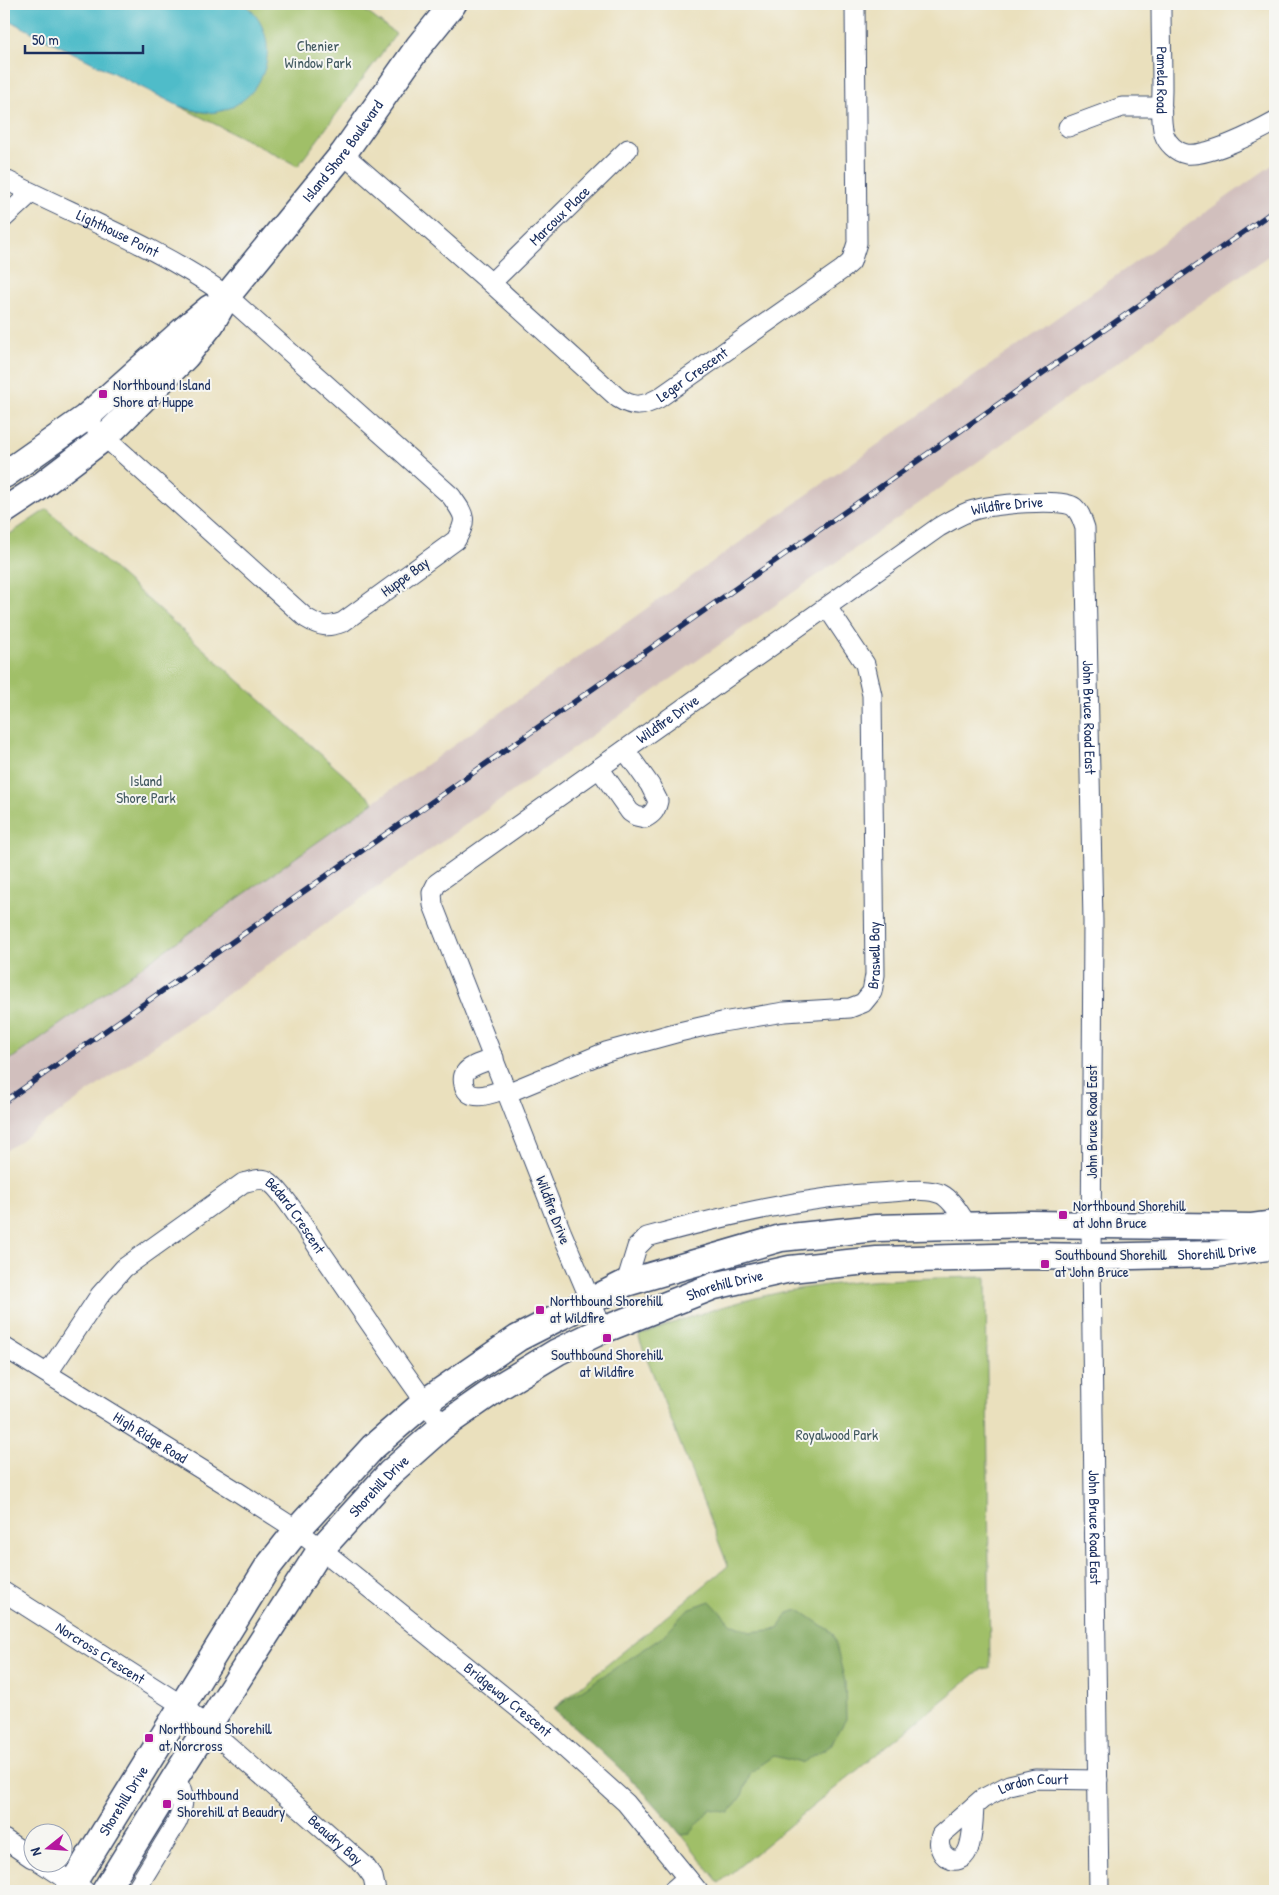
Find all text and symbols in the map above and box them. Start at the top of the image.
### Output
scale bar [25,22,142,54]
text: 50 m [32,29,59,50]
park label: Chenier Window Park [285,35,351,73]
street label: Pamela Road [1151,46,1173,114]
street label: Island Shore Boulevard [297,96,388,206]
street label: Marcoux Place [524,181,594,250]
street label: Lighthouse Point [73,204,164,263]
street label: Leger Crescent [652,341,733,407]
place label: Northbound Island Shore at Huppe [113,374,211,412]
marker: Northbound Island Shore at Huppe [97,388,109,400]
street label: Wildfire Drive [969,491,1043,520]
street label: Huppe Bay [376,552,433,601]
street label: John Bruce Road East [1078,660,1101,775]
street label: Wildfire Drive [632,689,703,748]
park label: Island Shore Park [116,770,176,808]
street label: Braswell Bay [862,921,885,991]
street label: John Bruce Road East [1081,1064,1102,1179]
street label: Bédard Crescent [261,1172,331,1259]
street label: Wildfire Drive [531,1173,576,1247]
place label: Northbound Shorehill at John Bruce [1073,1195,1186,1233]
marker: Northbound Shorehill at John Bruce [1057,1209,1069,1221]
street label: Shorehill Drive [1177,1238,1258,1265]
place label: Southbound Shorehill at John Bruce [1055,1244,1167,1282]
marker: Southbound Shorehill at John Bruce [1039,1258,1051,1270]
street label: Shorehill Drive [683,1264,765,1306]
place label: Northbound Shorehill at Wildfire [550,1290,663,1328]
marker: Northbound Shorehill at Wildfire [534,1304,546,1316]
marker: Southbound Shorehill at Wildfire [601,1332,613,1344]
place label: Southbound Shorehill at Wildfire [551,1344,663,1382]
street label: High Ridge Road [109,1406,192,1468]
park label: Royalwood Park [796,1424,878,1445]
street label: Shorehill Drive [344,1450,413,1522]
street label: John Bruce Road East [1084,1470,1106,1585]
street label: Norcross Crescent [52,1617,150,1690]
street label: Bridgeway Crescent [460,1657,557,1742]
place label: Northbound Shorehill at Norcross [159,1718,272,1756]
marker: Northbound Shorehill at Norcross [143,1732,155,1744]
street label: Shorehill Drive [94,1761,153,1840]
street label: Lardon Court [994,1768,1069,1799]
place label: Southbound Shorehill at Beaudry [177,1784,285,1822]
marker: Southbound Shorehill at Beaudry [161,1798,173,1810]
street label: Beaudry Bay [304,1810,368,1869]
north arrow [22,1822,72,1872]
text: N [25,1845,45,1858]

